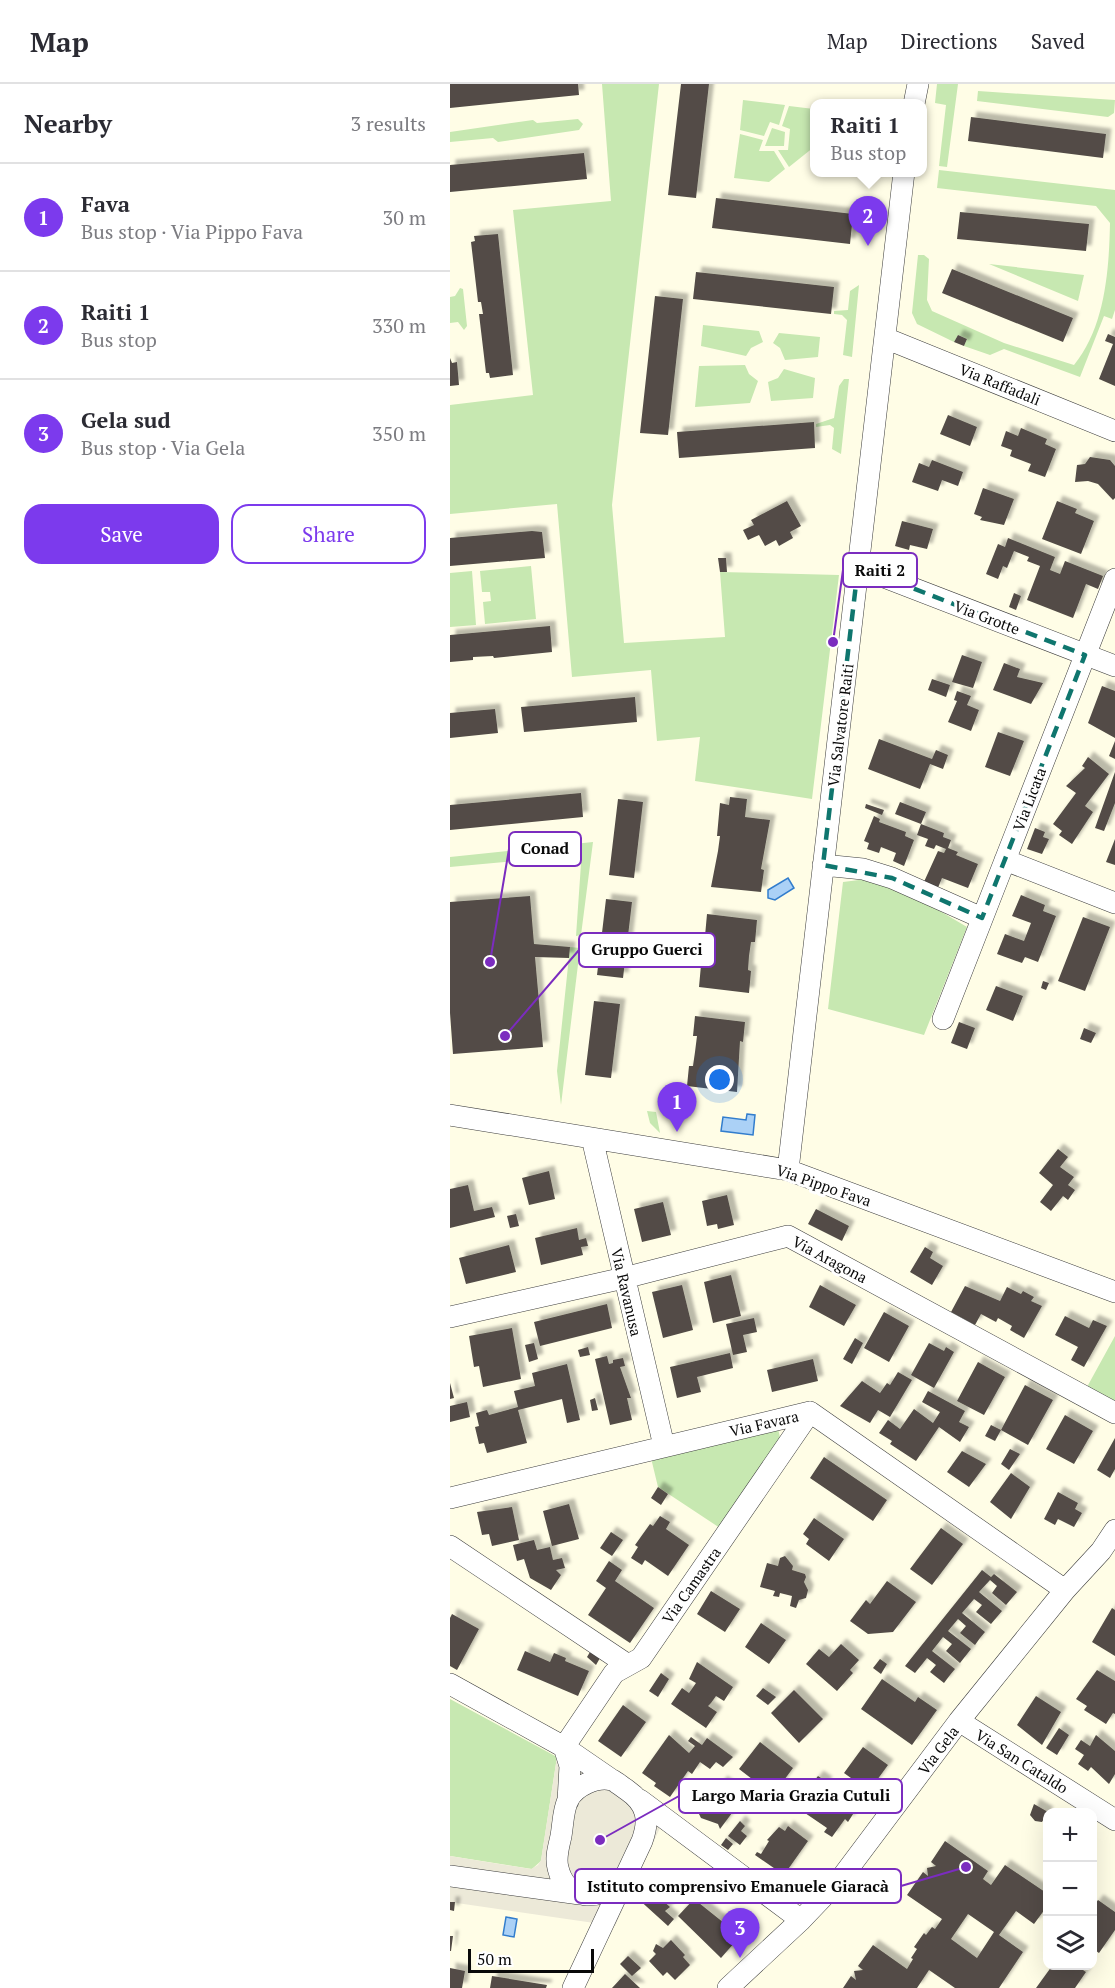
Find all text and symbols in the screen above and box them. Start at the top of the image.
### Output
text: Map [30,23,89,60]
text: Map [827,27,868,55]
text: Directions [901,27,998,55]
text: Saved [1031,27,1085,55]
popup [810,99,927,177]
text: Nearby [24,106,112,140]
text: 3 results [351,110,426,137]
text: Raiti 1 [831,110,900,139]
text: Bus stop [831,139,906,166]
text: Fava [81,189,130,218]
pin: 2 [848,196,888,246]
text: 1 [38,204,49,231]
text: 30 m [383,204,426,231]
text: Bus stop · Via Pippo Fava [81,218,303,245]
text: Raiti 1 [81,297,150,326]
text: 2 [38,312,49,339]
text: 330 m [372,312,426,339]
text: Bus stop [81,326,157,353]
street label: Via Raffadali [956,359,1044,409]
text: Gela sud [81,405,171,434]
text: 3 [38,420,49,447]
text: 350 m [372,420,426,447]
text: Bus stop · Via Gela [81,434,245,461]
button: Save [24,504,219,564]
button: Share [231,504,426,564]
callout: Raiti 2 [843,553,917,587]
text: Raiti 2 [855,559,905,581]
street label: Via Grotte [951,595,1023,639]
street label: Via Salvatore Raiti [823,662,857,788]
street label: Via Licata [1008,764,1050,834]
callout: Conad [509,832,581,866]
text: Conad [521,837,570,859]
callout: Gruppo Guerci [579,933,715,967]
text: Gruppo Guerci [591,938,703,960]
your location [705,1065,734,1094]
pin: 1 [658,1082,696,1132]
street label: Via Pippo Fava [774,1159,875,1211]
street label: Via Aragona [789,1231,871,1287]
street label: Via Ravanusa [607,1246,647,1338]
street label: Via Favara [728,1405,801,1441]
street label: Via Camastra [657,1542,725,1627]
street label: Via Gela [913,1721,963,1778]
street label: Via San Cataldo [972,1725,1072,1797]
callout: Largo Maria Grazia Cutuli [679,1779,902,1813]
text: Largo Maria Grazia Cutuli [692,1784,890,1806]
map controls [1043,1808,1097,1970]
button: + [1043,1808,1097,1862]
button: − [1043,1862,1097,1916]
callout: Istituto comprensivo Emanuele Giaracà [575,1869,901,1903]
text: Istituto comprensivo Emanuele Giaracà [587,1875,889,1897]
pin: 3 [720,1908,760,1958]
button: layers [1043,1916,1097,1970]
scale bar [468,1946,594,1974]
text: 50 m [477,1948,512,1970]

